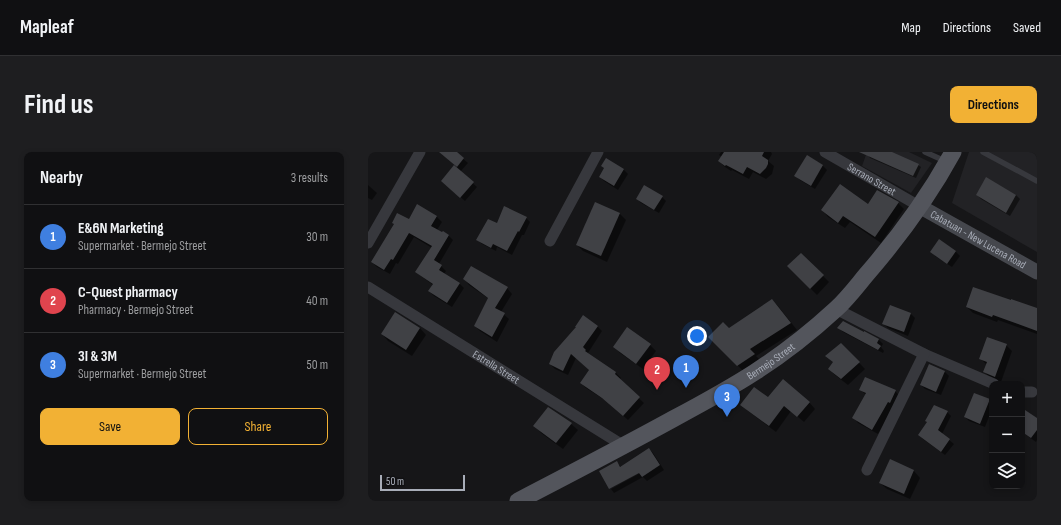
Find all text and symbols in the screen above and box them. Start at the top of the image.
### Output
text: Mapleaf [20,16,74,39]
text: Map [901,19,921,36]
text: Directions [943,19,991,36]
text: Saved [1013,19,1041,36]
button: Directions [950,86,1037,123]
text: Find us [24,88,93,121]
street label: Serrano Street [845,160,899,198]
text: Nearby [40,168,83,188]
text: 3 results [291,170,328,186]
street label: Cabatuan - New Lucena Road [928,207,1029,271]
text: E&6N Marketing [78,219,164,238]
text: 1 [50,229,56,245]
text: 30 m [306,229,328,245]
text: Supermarket · Bermejo Street [78,238,207,254]
text: C-Quest pharmacy [78,283,178,302]
text: 2 [50,293,56,309]
text: 40 m [306,293,328,309]
text: Pharmacy · Bermejo Street [78,302,194,318]
your location [687,326,707,346]
street label: Bermejo Street [744,339,798,382]
text: 3I & 3M [78,347,117,366]
street label: Estrella Street [470,347,523,386]
pin: 1 [673,355,699,388]
text: 3 [50,357,56,373]
text: 50 m [307,357,328,373]
pin: 2 [644,357,670,390]
text: Supermarket · Bermejo Street [78,366,207,382]
map controls [989,381,1025,489]
button: + [989,381,1025,417]
pin: 3 [714,384,740,417]
button: Save [40,408,180,445]
button: Share [188,408,328,445]
button: − [989,417,1025,453]
button: layers [989,453,1025,489]
scale bar [380,473,465,492]
text: 50 m [386,475,404,488]

